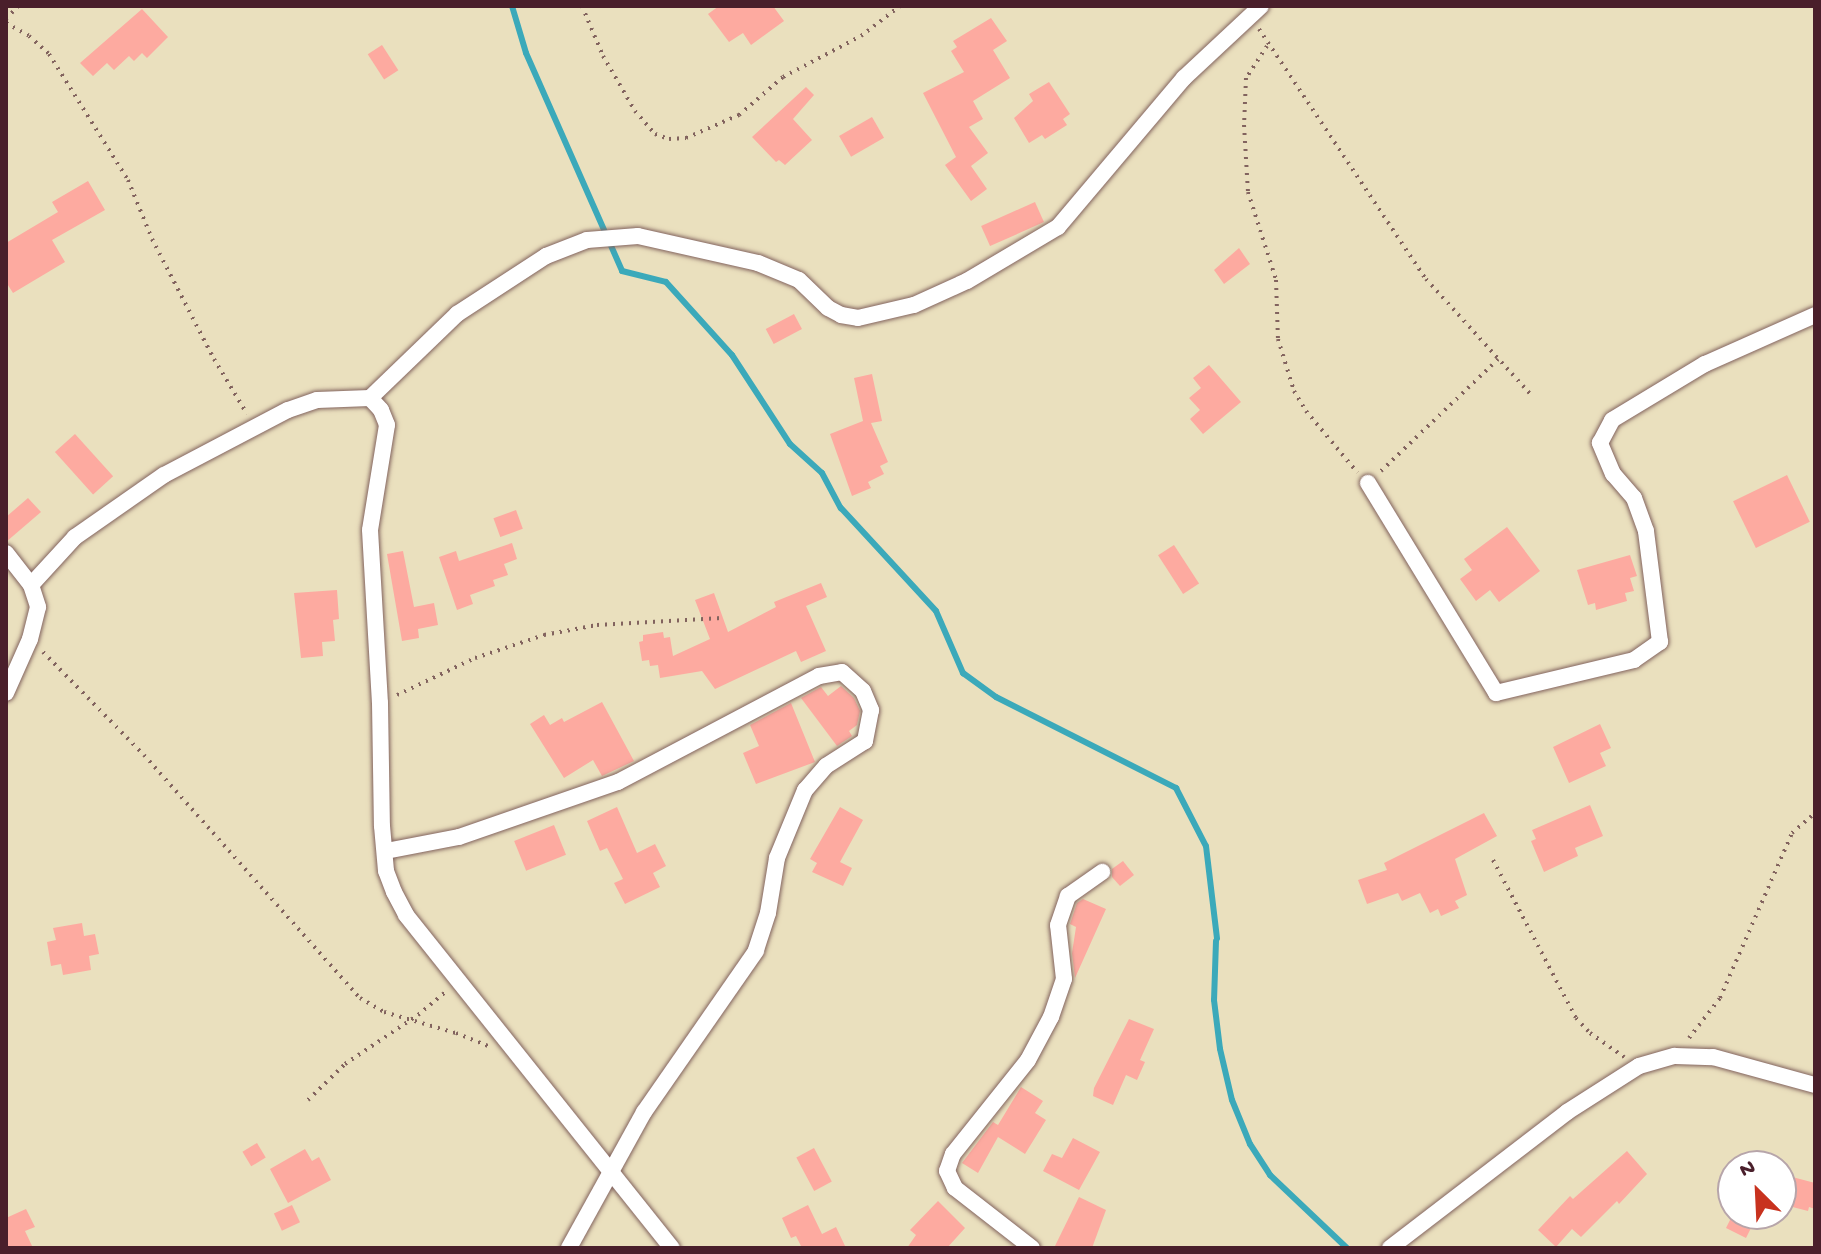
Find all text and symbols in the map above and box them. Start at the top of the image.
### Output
north arrow [1717,1150,1797,1230]
text: N [1736,1155,1760,1185]

